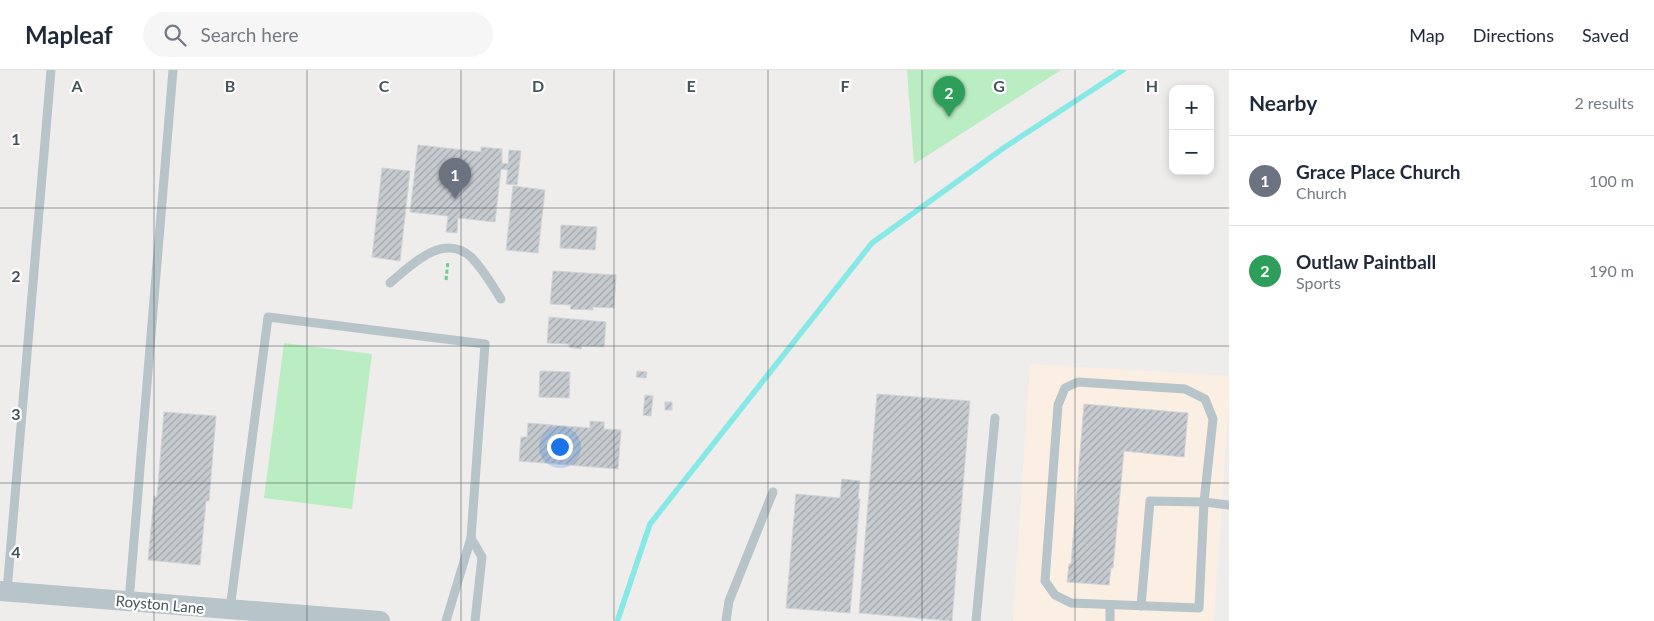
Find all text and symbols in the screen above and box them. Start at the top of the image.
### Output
search box [143,12,493,57]
text: Mapleaf [25,20,113,49]
icon: search [161,21,189,49]
text: Search here [201,23,299,46]
text: Map [1409,24,1445,46]
text: Directions [1473,24,1554,46]
text: Saved [1582,24,1629,46]
text: A [70,76,83,95]
text: B [225,76,235,95]
text: C [379,76,390,95]
text: D [532,76,544,95]
text: E [686,76,696,95]
text: F [840,76,850,95]
pin: 2 [933,76,965,117]
text: G [993,76,1005,95]
text: H [1146,76,1158,95]
map controls [1169,85,1214,175]
button: + [1169,85,1214,130]
text: Nearby [1249,90,1317,115]
text: 2 results [1574,93,1634,112]
text: 1 [11,129,21,148]
button: − [1169,130,1214,175]
pin: 1 [439,158,471,199]
text: Grace Place Church [1296,160,1461,183]
text: 1 [1260,171,1270,190]
text: 100 m [1589,171,1634,190]
text: Church [1296,183,1347,202]
text: Outlaw Paintball [1296,250,1436,273]
text: 2 [1260,261,1270,280]
text: 190 m [1589,261,1634,280]
text: 2 [11,266,21,285]
text: Sports [1296,273,1341,292]
text: 3 [11,404,21,423]
your location [547,434,573,460]
text: 4 [11,542,21,561]
street label: Royston Lane [115,591,205,617]

